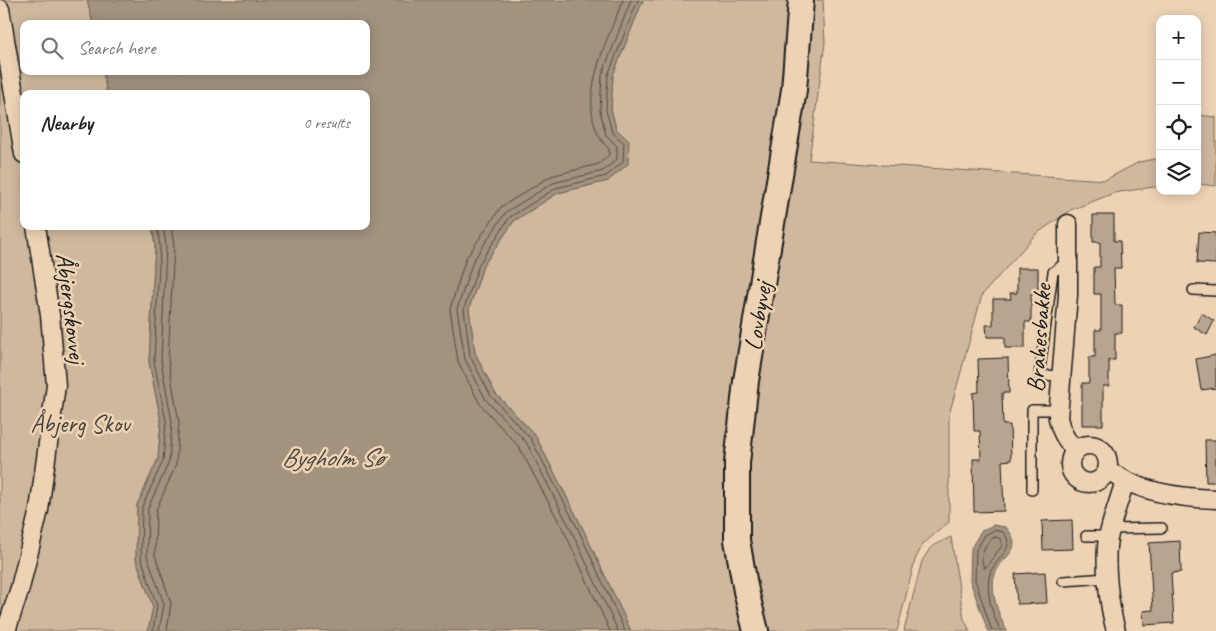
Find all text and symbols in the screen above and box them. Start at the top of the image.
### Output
map controls [1156,15,1201,195]
button: + [1156,15,1201,60]
search box [20,20,370,75]
icon: search [38,34,66,62]
text: Search here [78,36,155,60]
button: − [1156,60,1201,105]
button: locate [1156,105,1201,150]
text: Nearby [40,110,93,136]
text: 0 results [303,113,350,133]
button: layers [1156,150,1201,195]
street label: Åbjergskovvej [48,251,94,368]
street label: Lovbyvej [737,276,780,353]
street label: Brahesbakke [1019,281,1059,393]
park label: Åbjerg Skov [31,408,132,440]
water label: Bygholm Sø [281,441,388,474]

